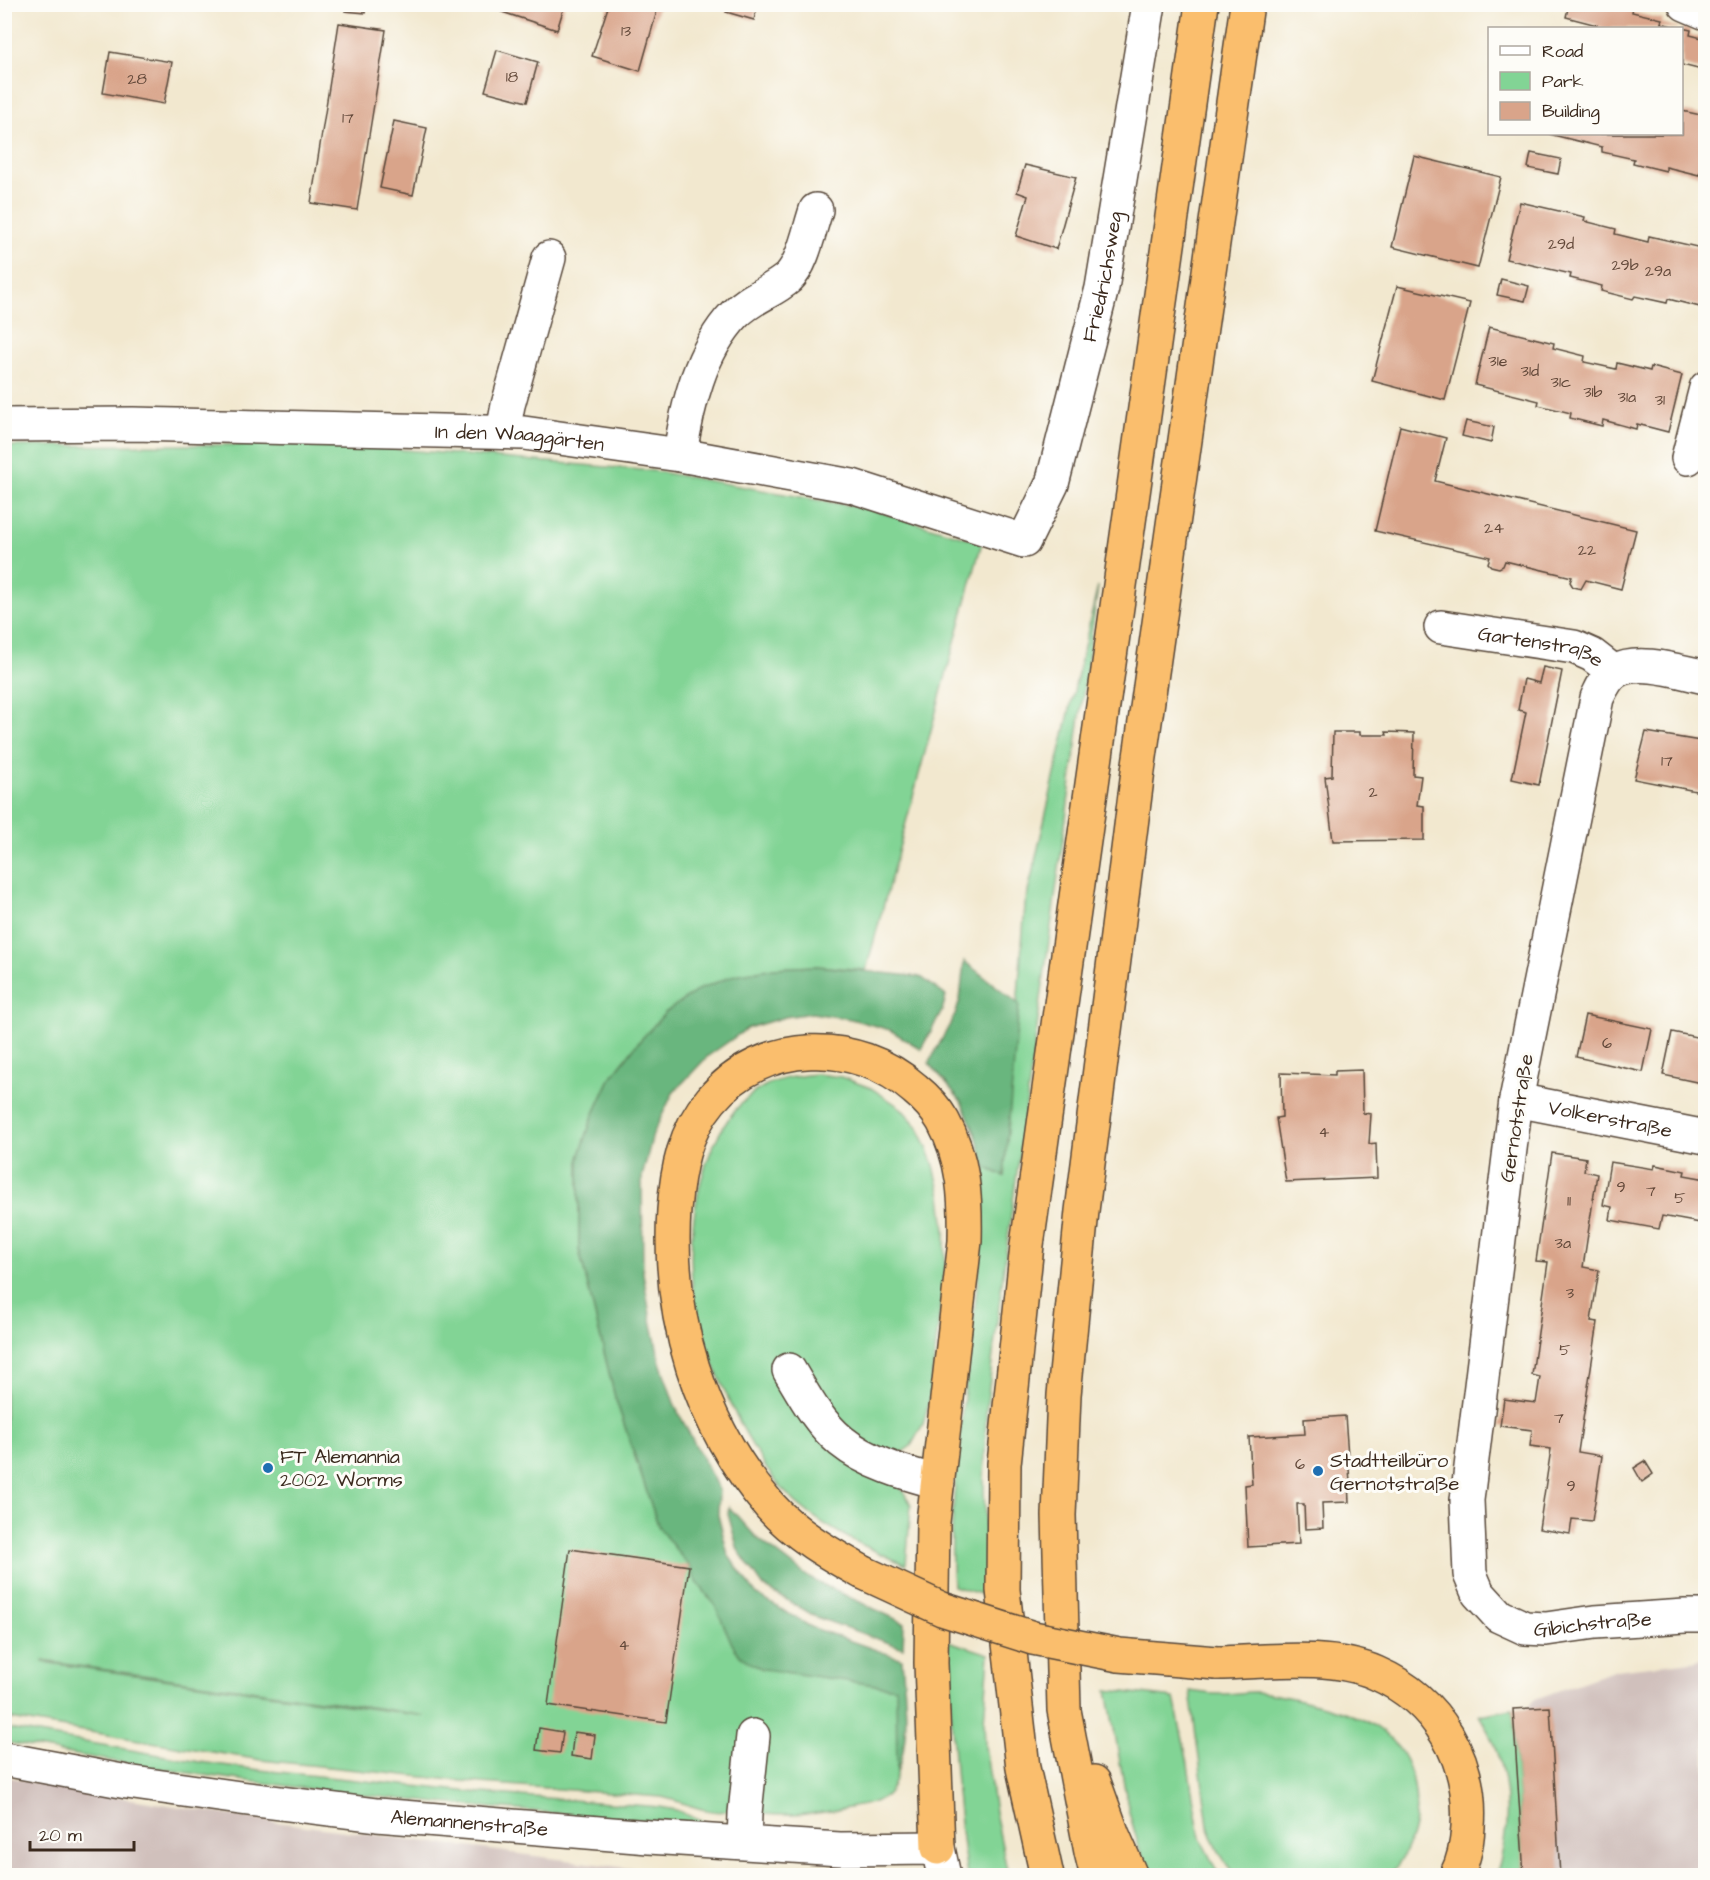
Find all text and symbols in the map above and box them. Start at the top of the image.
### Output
house number: 13 [621,20,631,42]
legend [1488,27,1683,135]
text: Road [1542,39,1583,64]
house number: 18 [506,66,518,88]
house number: 28 [127,68,147,90]
text: Park [1542,69,1584,94]
text: Building [1542,99,1600,125]
house number: 17 [342,107,354,129]
street label: Friedrichsweg [1076,209,1130,345]
house number: 29d [1548,233,1574,255]
house number: 29b [1611,254,1639,276]
house number: 29a [1645,260,1671,282]
house number: 31e [1489,350,1508,372]
house number: 31d [1521,360,1539,382]
house number: 31c [1551,371,1571,393]
house number: 31b [1583,381,1603,403]
house number: 31a [1618,386,1636,408]
house number: 31 [1655,389,1665,411]
street label: In den Waaggärten [435,418,606,459]
house number: 24 [1484,517,1504,539]
house number: 22 [1578,539,1596,561]
street label: Gartenstraße [1476,620,1610,674]
house number: 17 [1661,750,1673,772]
house number: 2 [1368,781,1378,803]
house number: 6 [1602,1032,1612,1054]
street label: Gernotstraße [1493,1052,1541,1184]
street label: Volkerstraße [1546,1094,1674,1145]
house number: 4 [1319,1121,1330,1143]
house number: 9 [1616,1176,1626,1198]
house number: 7 [1646,1180,1656,1202]
house number: 5 [1674,1187,1686,1209]
house number: 11 [1567,1190,1571,1212]
house number: 3a [1555,1232,1571,1254]
house number: 3 [1566,1282,1574,1304]
house number: 5 [1559,1339,1571,1361]
house number: 7 [1554,1407,1564,1429]
place label: FT Alemannia 2002 Worms [280,1443,403,1494]
place label: Stadtteilbüro Gernotstraße [1330,1447,1460,1498]
house number: 6 [1295,1453,1305,1475]
marker: FT Alemannia 2002 Worms [261,1461,275,1475]
marker: Stadtteilbüro Gernotstraße [1311,1464,1325,1478]
house number: 9 [1566,1475,1576,1497]
street label: Gibichstraße [1533,1605,1653,1644]
house number: 4 [619,1634,630,1656]
street label: Alemannenstraße [390,1803,549,1844]
scale bar [30,1814,134,1852]
text: 20 m [39,1823,82,1848]

